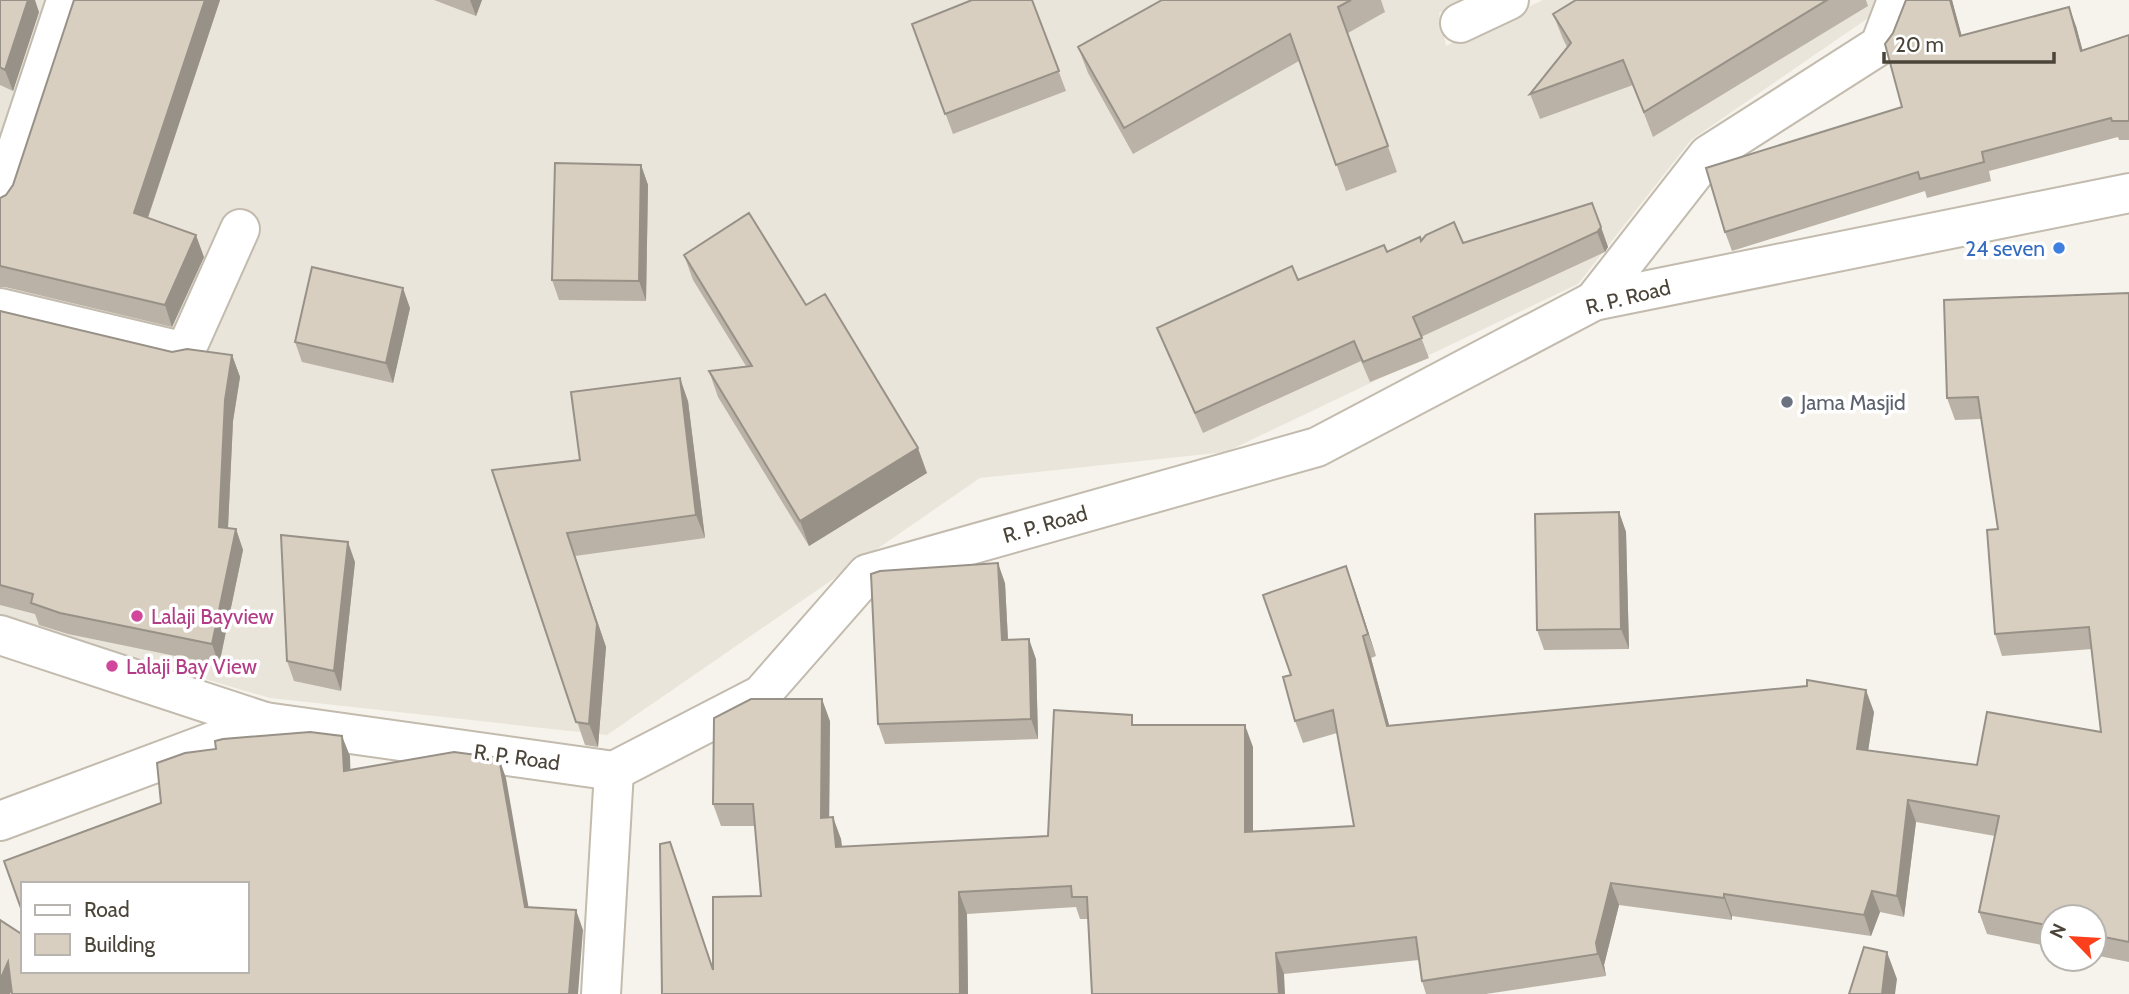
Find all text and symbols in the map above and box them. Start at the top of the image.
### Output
scale bar [1884,21,2054,65]
text: 20 m [1895,32,1944,57]
place label: 24 seven [1965,236,2045,261]
marker: 24 seven [2051,240,2067,256]
street label: R. P. Road [1583,274,1673,320]
place label: Jama Masjid [1800,390,1906,416]
marker: Jama Masjid [1779,394,1795,410]
street label: R. P. Road [1000,500,1090,548]
place label: Lalaji Bayview [151,604,274,630]
marker: Lalaji Bayview [129,608,145,624]
place label: Lalaji Bay View [126,654,257,680]
marker: Lalaji Bay View [104,658,120,674]
street label: R. P. Road [472,739,562,775]
legend [21,882,248,973]
text: Road [84,897,130,922]
north arrow [2038,903,2108,973]
text: N [2045,920,2071,942]
text: Building [84,932,156,957]

